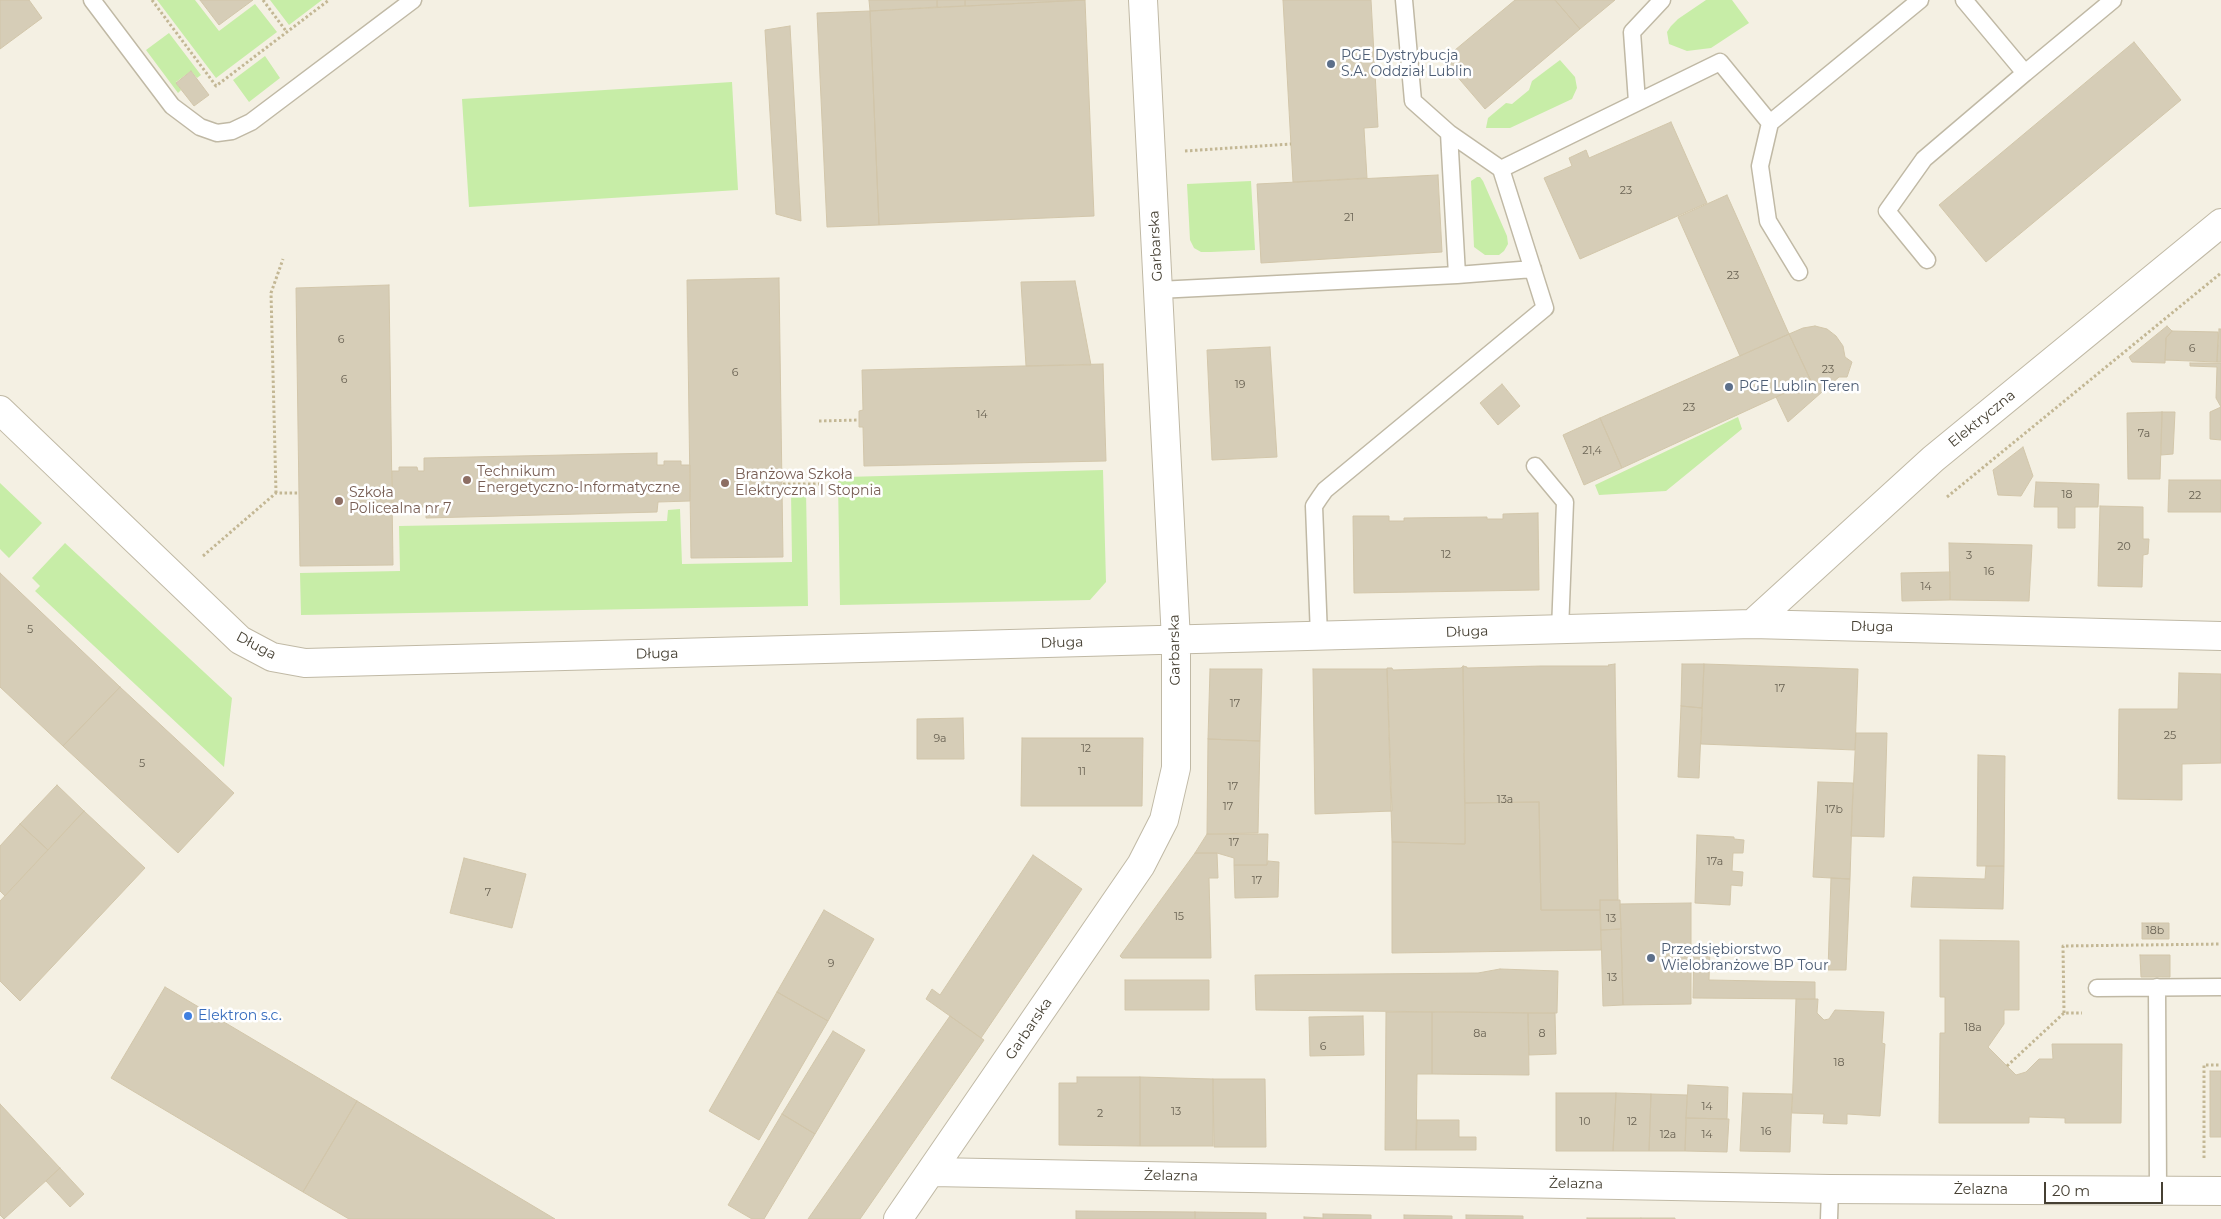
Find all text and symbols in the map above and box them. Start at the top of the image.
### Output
place label: PGE Dystrybucja S.A. Oddział Lublin [1341,48,1472,80]
marker: PGE Dystrybucja S.A. Oddział Lublin [1325,58,1337,70]
house number: 23 [1620,184,1632,198]
street label: Garbarska [1146,210,1166,282]
house number: 21 [1344,211,1354,225]
house number: 23 [1727,269,1739,283]
house number: 6 [338,333,344,347]
house number: 6 [2189,342,2195,356]
house number: 23 [1822,363,1834,377]
house number: 6 [732,366,738,380]
house number: 6 [341,373,347,387]
house number: 19 [1235,378,1245,392]
place label: PGE Lublin Teren [1739,379,1860,395]
marker: PGE Lublin Teren [1723,381,1735,393]
street label: Elektryczna [1945,387,2019,451]
house number: 23 [1683,401,1695,415]
house number: 14 [976,408,988,422]
house number: 7a [2138,427,2150,441]
house number: 21,4 [1582,444,1602,458]
place label: Technikum Energetyczno-Informatyczne [477,464,680,497]
place label: Branżowa Szkoła Elektryczna I Stopnia [735,467,882,500]
marker: Technikum Energetyczno-Informatyczne [461,474,473,486]
marker: Branżowa Szkoła Elektryczna I Stopnia [719,477,731,489]
place label: Szkoła Policealna nr 7 [349,485,452,518]
house number: 18 [2062,488,2072,502]
house number: 22 [2189,489,2201,503]
marker: Szkoła Policealna nr 7 [333,495,345,507]
house number: 20 [2117,540,2131,554]
house number: 12 [1441,548,1451,562]
house number: 3 [1966,549,1972,563]
house number: 16 [1984,565,1994,579]
house number: 14 [1920,580,1932,594]
street label: Garbarska [1166,614,1184,686]
street label: Długa [1850,618,1894,636]
house number: 5 [27,623,33,637]
street label: Długa [1445,623,1489,641]
street label: Długa [233,629,279,663]
street label: Długa [1040,634,1084,652]
street label: Długa [635,645,679,663]
house number: 17 [1775,682,1785,696]
house number: 17 [1230,697,1240,711]
house number: 25 [2164,729,2176,743]
house number: 9a [933,732,947,746]
house number: 12 [1081,742,1091,756]
house number: 5 [139,757,145,771]
house number: 11 [1078,765,1086,779]
house number: 17 [1228,780,1238,794]
house number: 13a [1497,793,1513,807]
house number: 17 [1223,800,1233,814]
house number: 17b [1825,803,1843,817]
house number: 17 [1229,836,1239,850]
house number: 17a [1707,855,1723,869]
house number: 17 [1252,874,1262,888]
house number: 7 [485,886,491,900]
house number: 15 [1174,910,1184,924]
house number: 13 [1606,912,1616,926]
house number: 18b [2146,924,2164,938]
place label: Przedsiębiorstwo Wielobranżowe BP Tour [1661,942,1828,974]
marker: Przedsiębiorstwo Wielobranżowe BP Tour [1645,952,1657,964]
house number: 9 [828,957,834,971]
house number: 13 [1607,971,1617,985]
street label: Garbarska [1002,995,1056,1063]
place label: Elektron s.c. [198,1008,282,1024]
marker: Elektron s.c. [182,1010,194,1022]
house number: 18a [1964,1021,1982,1035]
house number: 8a [1473,1027,1487,1041]
house number: 8 [1538,1027,1546,1041]
house number: 6 [1320,1040,1326,1054]
house number: 18 [1834,1056,1844,1070]
house number: 14 [1701,1100,1713,1114]
house number: 13 [1171,1105,1181,1119]
house number: 2 [1097,1107,1103,1121]
house number: 10 [1579,1115,1591,1129]
house number: 12 [1627,1115,1637,1129]
house number: 16 [1761,1125,1771,1139]
house number: 12a [1660,1128,1676,1142]
house number: 14 [1701,1128,1713,1142]
street label: Żelazna [1144,1167,1198,1185]
scale bar [2046,1172,2165,1204]
street label: Żelazna [1549,1175,1603,1193]
text: 20 m [2052,1181,2090,1200]
street label: Żelazna [1954,1182,2008,1198]

